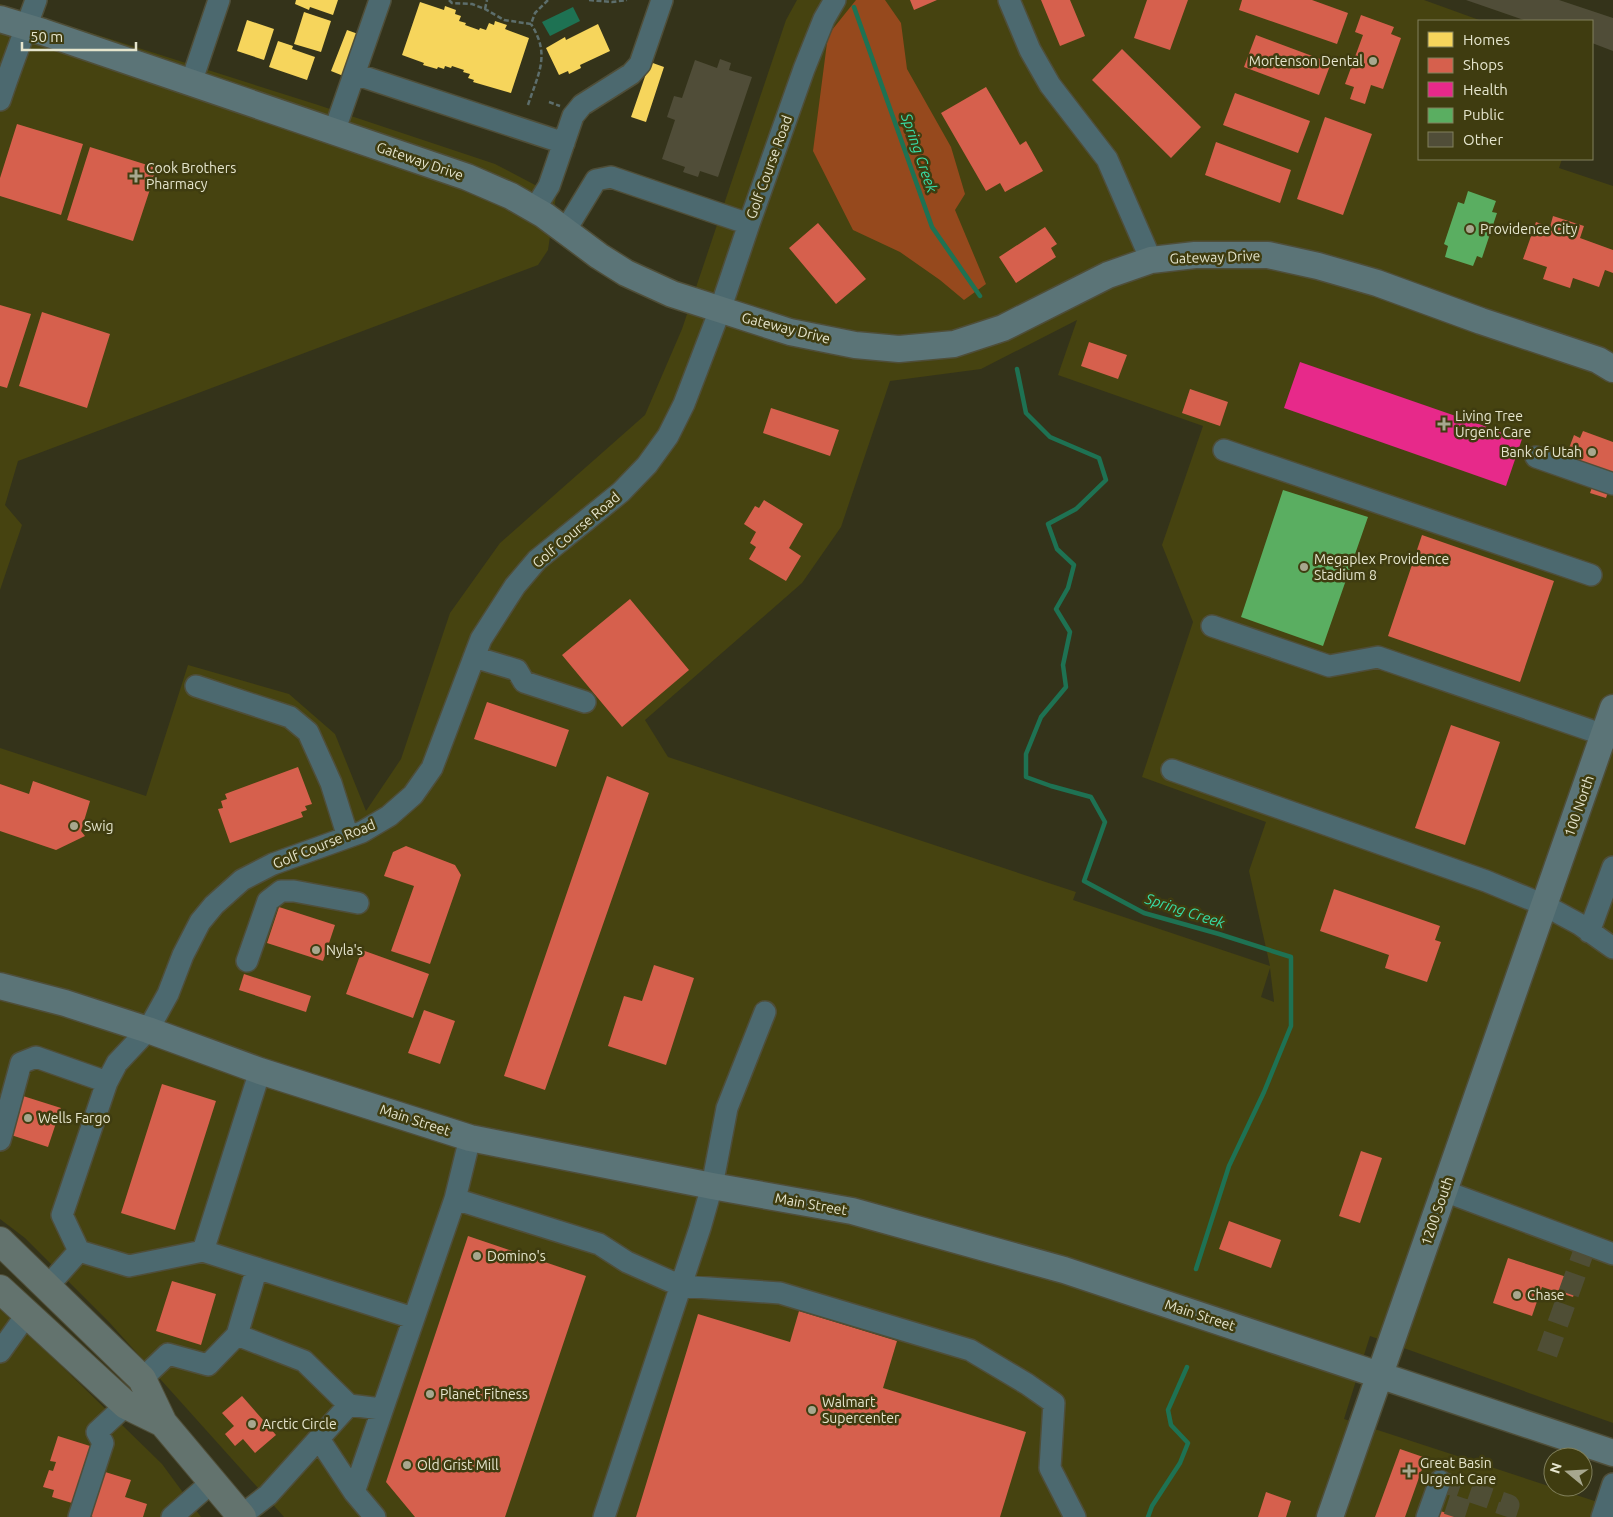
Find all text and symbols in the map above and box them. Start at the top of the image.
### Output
scale bar [22,20,136,52]
legend [1418,20,1593,160]
text: 50 m [30,28,63,45]
text: Homes [1463,31,1510,48]
place label: Mortenson Dental [1249,53,1363,69]
marker: Mortenson Dental [1367,55,1379,67]
text: Shops [1463,56,1504,73]
text: Health [1463,81,1508,98]
text: Public [1463,106,1504,123]
water label: Spring Creek [898,110,941,195]
street label: Golf Course Road [743,113,795,221]
text: Other [1463,131,1503,148]
street label: Gateway Drive [374,139,466,183]
place label: Cook Brothers Pharmacy [146,160,236,192]
marker: Cook Brothers Pharmacy [130,170,142,182]
place label: Providence City [1480,221,1578,237]
marker: Providence City [1464,223,1476,235]
street label: Gateway Drive [1169,247,1261,267]
street label: Gateway Drive [740,309,832,347]
place label: Living Tree Urgent Care [1455,408,1531,440]
marker: Living Tree Urgent Care [1437,417,1451,431]
place label: Bank of Utah [1501,444,1582,460]
marker: Bank of Utah [1586,446,1598,458]
street label: Golf Course Road [529,489,623,571]
place label: Megaplex Providence Stadium 8 [1314,551,1449,583]
marker: Megaplex Providence Stadium 8 [1298,561,1310,573]
street label: 100 North [1561,773,1597,839]
street label: Golf Course Road [270,816,378,872]
place label: Swig [84,818,114,834]
marker: Swig [68,820,80,832]
water label: Spring Creek [1142,889,1228,932]
place label: Nyla's [326,942,363,958]
marker: Nyla's [310,944,322,956]
street label: Main Street [378,1101,453,1139]
place label: Wells Fargo [38,1110,111,1126]
marker: Wells Fargo [22,1112,34,1124]
street label: 1200 South [1418,1174,1456,1248]
street label: Main Street [774,1190,849,1218]
place label: Domino's [487,1248,546,1264]
marker: Domino's [471,1250,483,1262]
place label: Chase [1527,1287,1565,1303]
marker: Chase [1511,1289,1523,1301]
street label: Main Street [1163,1296,1238,1334]
place label: Planet Fitness [440,1386,528,1402]
marker: Planet Fitness [424,1388,436,1400]
place label: Walmart Supercenter [822,1394,900,1426]
marker: Walmart Supercenter [806,1404,818,1416]
place label: Arctic Circle [262,1416,337,1432]
marker: Arctic Circle [246,1418,258,1430]
north arrow [1543,1447,1593,1497]
place label: Great Basin Urgent Care [1420,1455,1496,1487]
place label: Old Grist Mill [417,1457,499,1473]
marker: Old Grist Mill [401,1459,413,1471]
text: N [1546,1461,1565,1475]
marker: Great Basin Urgent Care [1402,1464,1416,1478]

